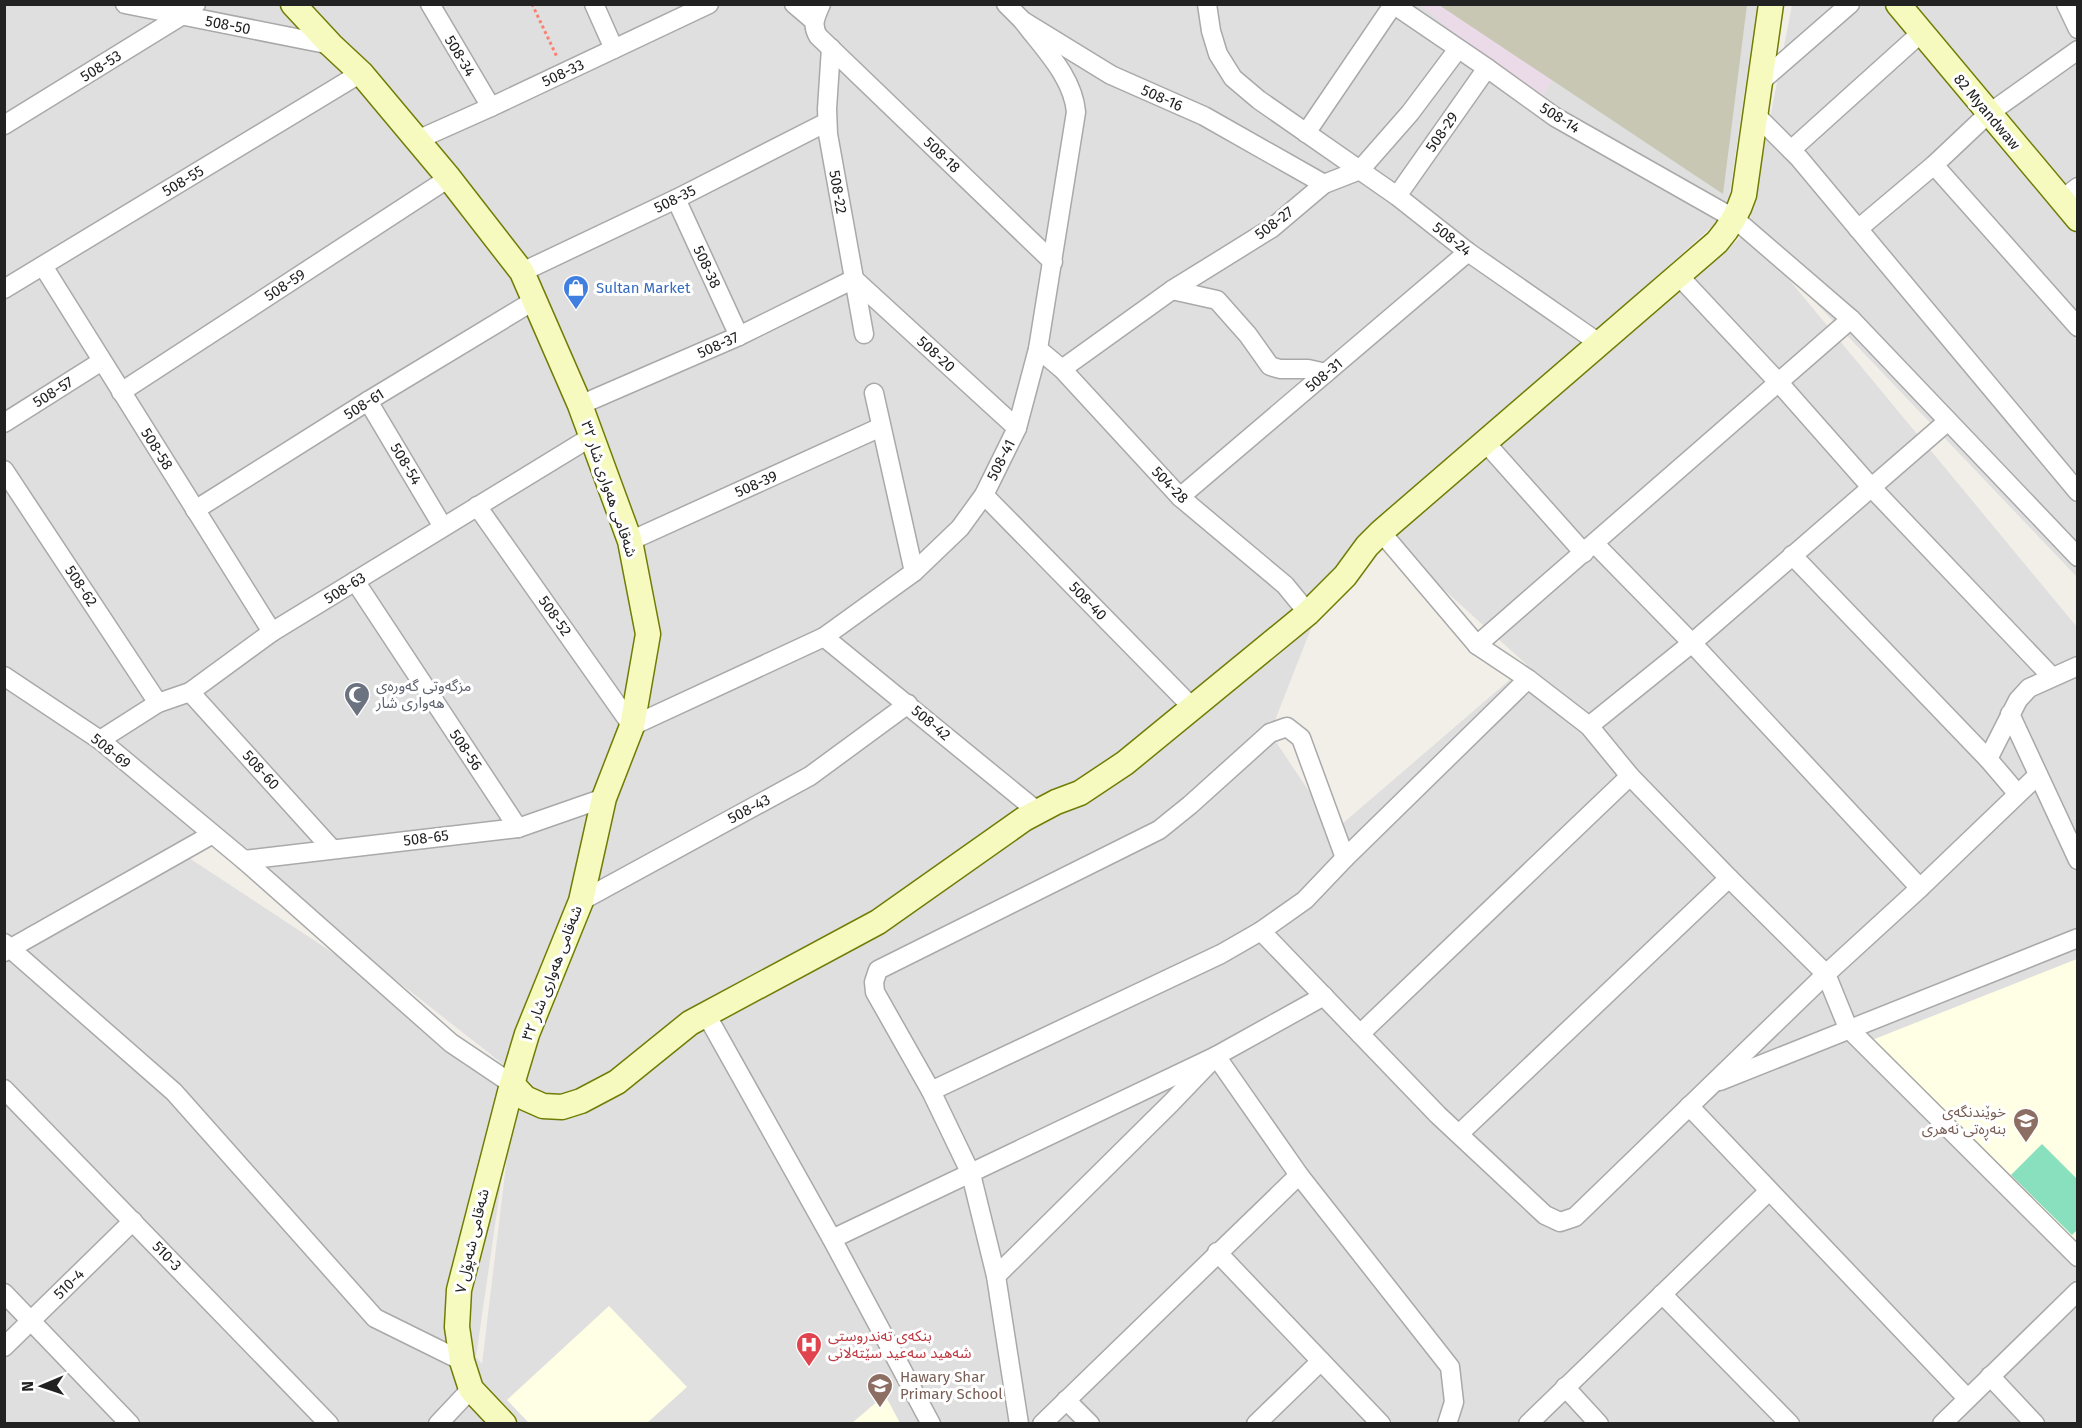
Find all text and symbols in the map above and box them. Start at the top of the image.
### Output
street label: 508-50 [204,12,252,38]
street label: 508-34 [441,32,479,80]
street label: 508-53 [77,46,125,86]
street label: 508-33 [539,55,587,91]
street label: 82 Myandwaw [1950,70,2024,154]
street label: 508-16 [1138,81,1186,115]
street label: 508-14 [1537,99,1583,137]
street label: 508-29 [1422,109,1462,155]
street label: 508-18 [920,133,964,177]
street label: 508-55 [159,162,207,200]
street label: 508-22 [825,169,851,215]
street label: 508-35 [651,181,699,217]
street label: 508-27 [1251,203,1297,243]
street label: 508-24 [1429,218,1475,260]
street label: 508-38 [689,243,725,291]
street label: 508-59 [261,265,309,305]
shop icon: Sultan Market [561,273,591,311]
place label: Sultan Market [596,279,691,297]
street label: 508-37 [695,328,742,362]
street label: 508-20 [913,332,959,376]
street label: 508-31 [1302,354,1346,396]
street label: 508-57 [30,373,77,411]
street label: 508-61 [341,385,387,423]
street label: شەقامی هەواری شار ٣٢ [577,419,641,560]
street label: 508-58 [137,425,177,473]
street label: 508-41 [983,436,1019,484]
street label: 508-54 [387,440,425,488]
street label: 504-28 [1148,463,1192,507]
street label: 508-39 [732,467,780,501]
street label: 508-62 [61,562,101,610]
street label: 508-63 [321,568,369,608]
street label: 508-40 [1065,578,1111,624]
street label: 508-52 [535,592,575,640]
place label: مزگەوتی گەورەی هەواری شار [375,677,471,712]
mosque icon: مزگەوتی گەورەی هەواری شار [342,680,372,718]
street label: 508-42 [908,702,954,744]
street label: 508-56 [446,726,486,774]
street label: 508-69 [88,730,135,772]
street label: 508-60 [239,747,283,793]
street label: 508-43 [725,790,773,828]
street label: 508-65 [402,826,450,850]
street label: شەقامی هەواری شار ٣٢ [518,903,586,1043]
place label: خوێندنگەی بنەڕەتی نەهری [1922,1103,2006,1141]
school or university icon: خوێندنگەی بنەڕەتی نەهری [2011,1106,2041,1144]
street label: شەقامی شەپۆل ٧ [451,1187,494,1295]
street label: 510-3 [149,1237,185,1275]
street label: 510-4 [50,1265,88,1303]
place label: بنکەی تەندروستی شەهید سەعید سێتەلانی [828,1327,972,1362]
hospital icon: بنکەی تەندروستی شەهید سەعید سێتەلانی [794,1330,824,1368]
north arrow [12,1356,72,1416]
place label: Hawary Shar Primary School [900,1368,1003,1403]
school or university icon: Hawary Shar Primary School [865,1371,895,1409]
text: N [18,1381,37,1392]

